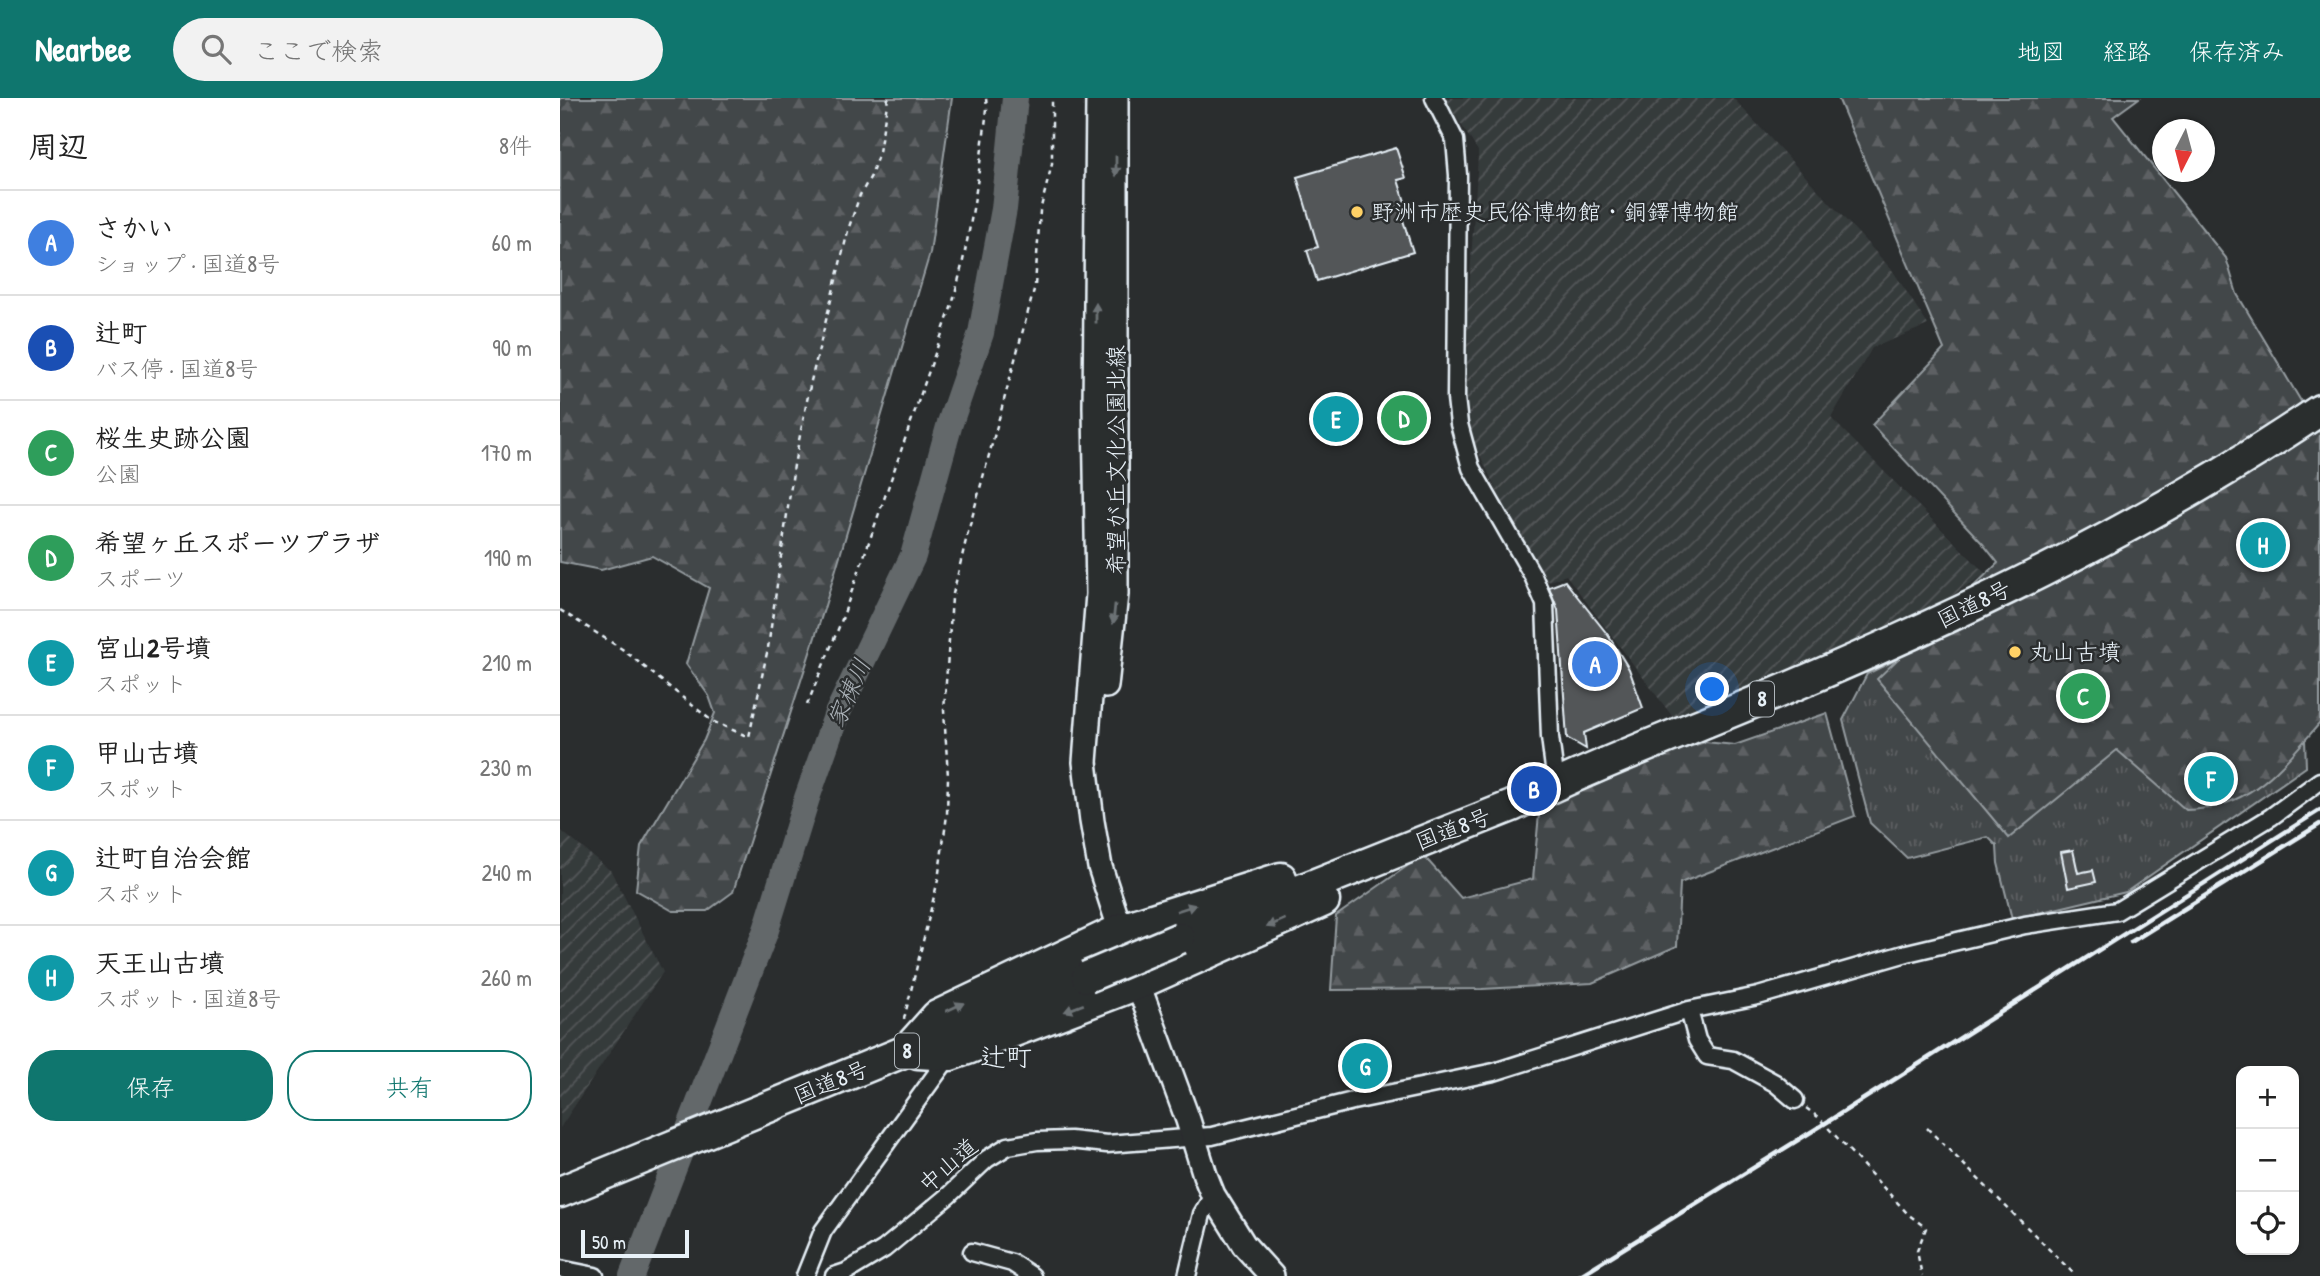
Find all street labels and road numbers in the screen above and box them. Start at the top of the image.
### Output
street label: 希望が丘文化公園北線 [1100,345,1131,575]
street label: 国道8号 [1931,572,2016,635]
road number: 8 [1750,682,1774,716]
street label: 国道8号 [1410,800,1495,857]
road number: 8 [895,1034,919,1068]
street label: 国道8号 [788,1052,873,1111]
street label: 中山道 [911,1130,984,1199]

